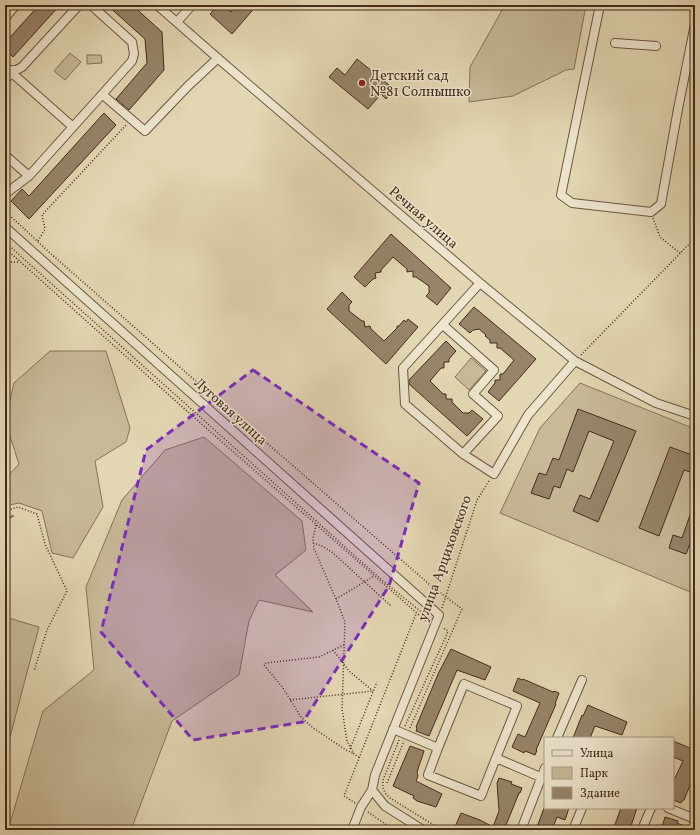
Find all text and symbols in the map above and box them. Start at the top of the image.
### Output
place label: Детский сад №81 Солнышко [370,67,471,102]
marker: Детский сад №81 Солнышко [357,78,367,88]
street label: Речная улица [384,183,462,254]
street label: Луговая улица [189,374,271,450]
street label: улица Арциховского [414,493,477,624]
legend [544,737,674,809]
text: Улица [580,746,613,762]
text: Парк [580,766,608,782]
text: Здание [580,786,620,802]

